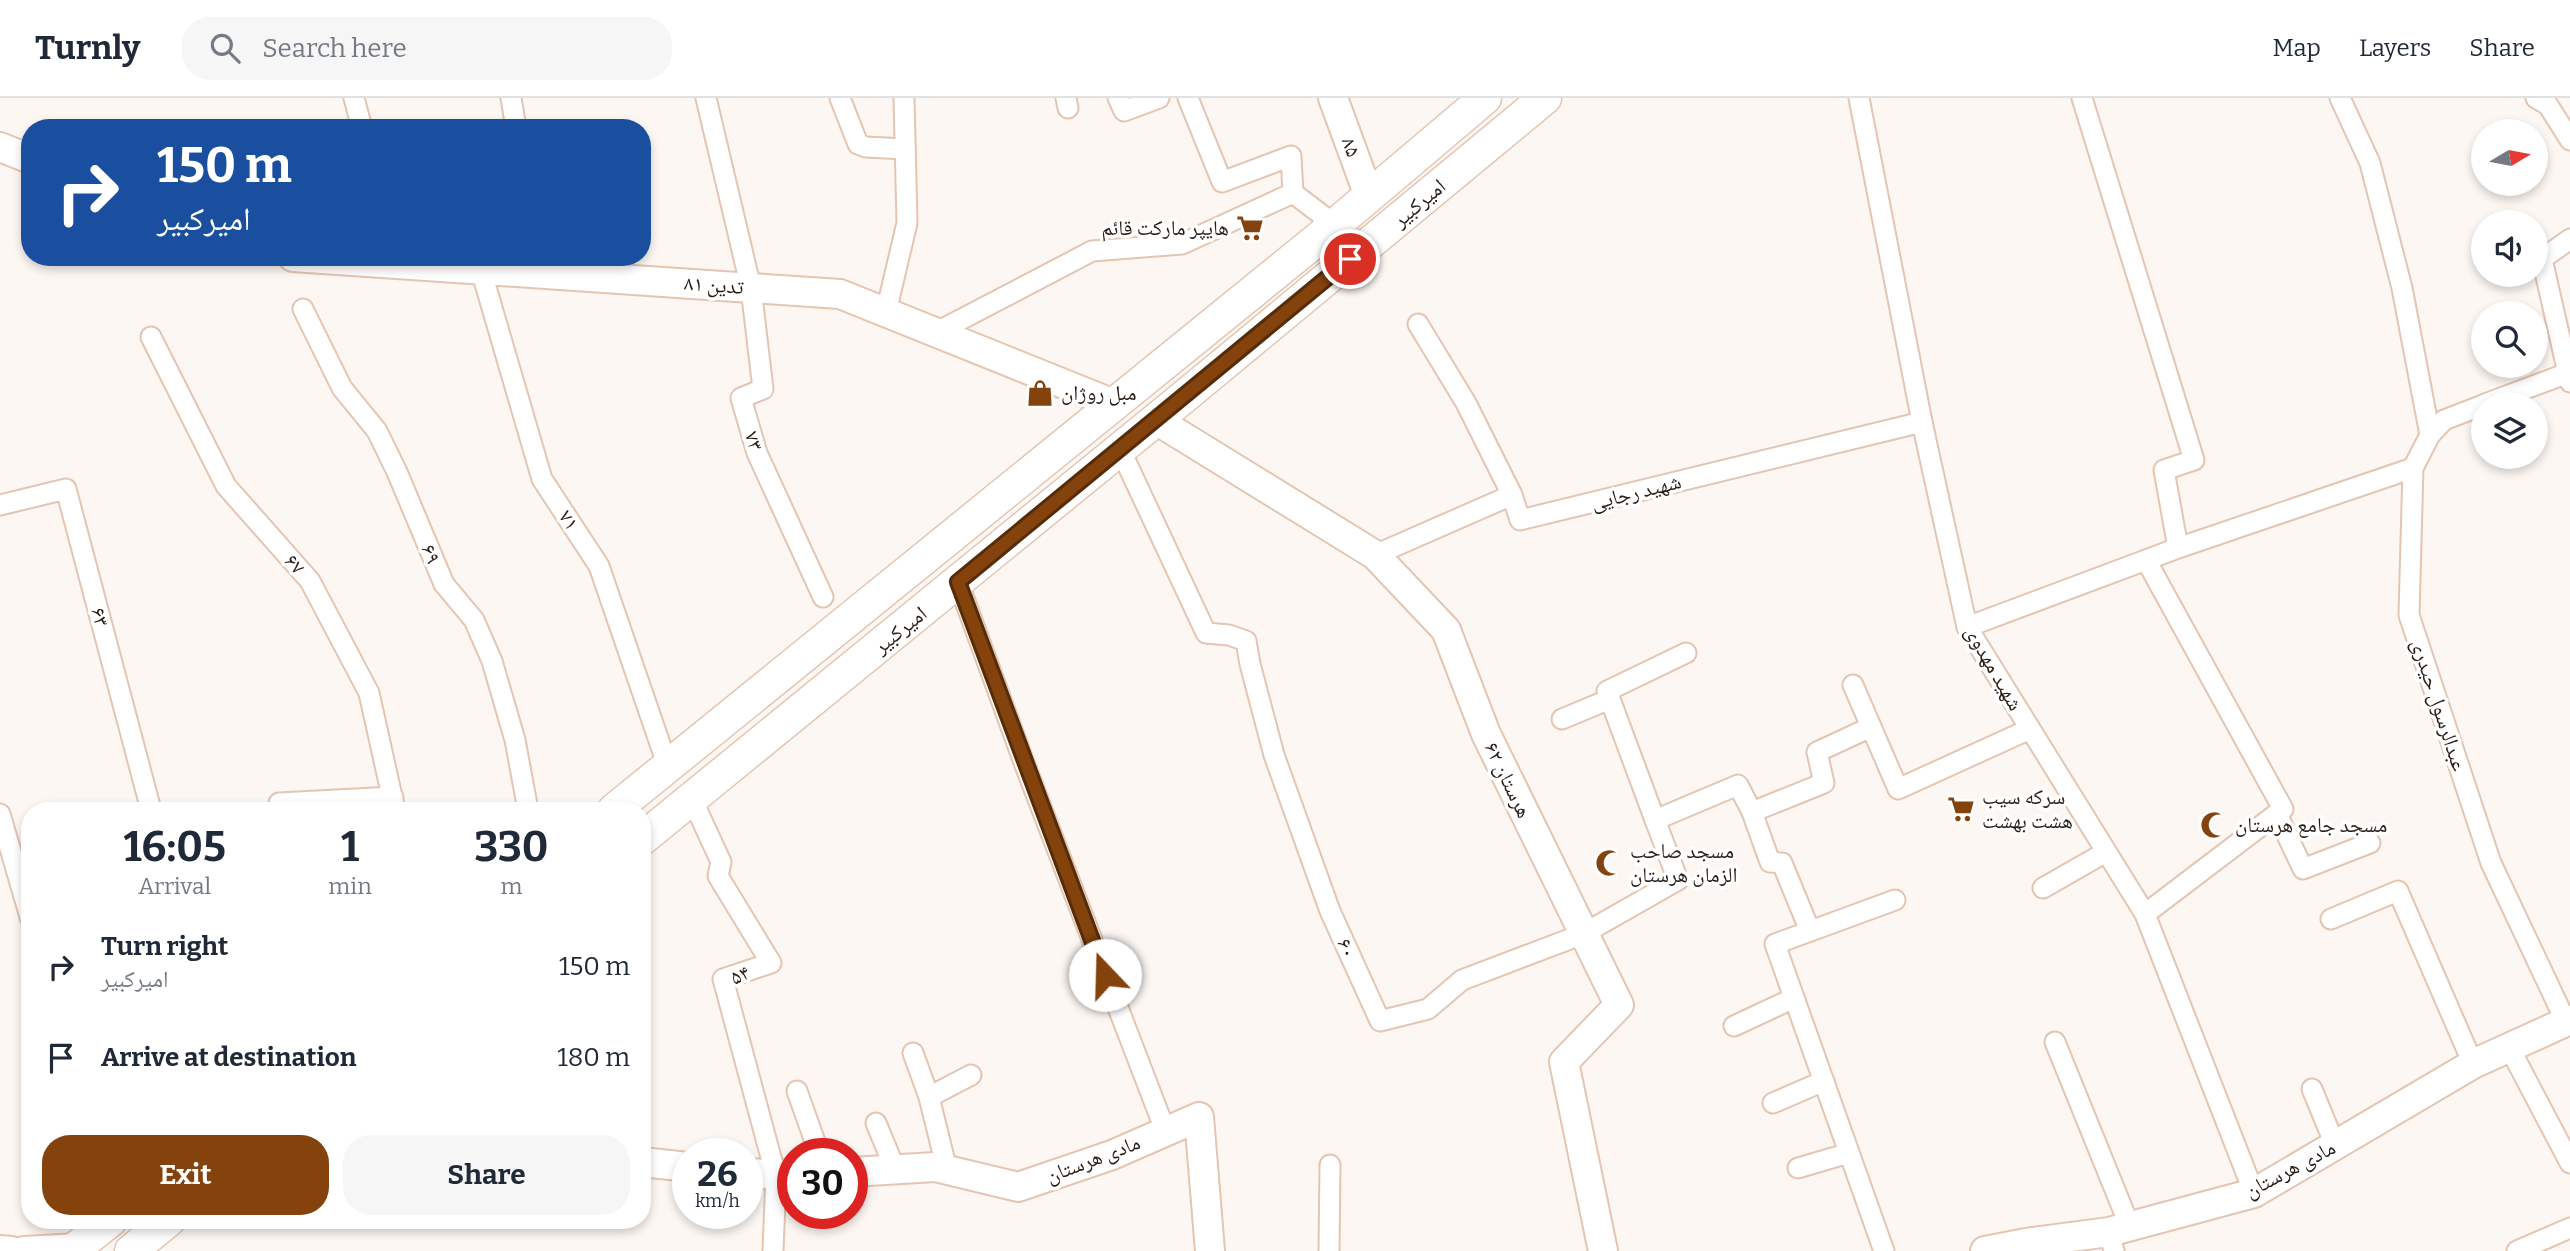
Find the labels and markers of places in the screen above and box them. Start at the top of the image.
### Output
supermarket icon: هایپر مارکت قائم [1235,213,1265,243]
place label: هایپر مارکت قائم [1102,215,1229,242]
pin [1320,229,1380,289]
shop icon: مبل روژان [1025,378,1055,408]
place label: مبل روژان [1061,380,1137,406]
place label: سرکه سیب هشت بهشت [1982,784,2073,834]
supermarket icon: سرکه سیب هشت بهشت [1946,794,1976,824]
mosque icon: مسجد جامع هرستان [2199,810,2229,840]
place label: مسجد جامع هرستان [2235,812,2387,838]
place label: مسجد صاحب الزمان هرستان [1630,838,1737,888]
mosque icon: مسجد صاحب الزمان هرستان [1594,848,1624,878]

